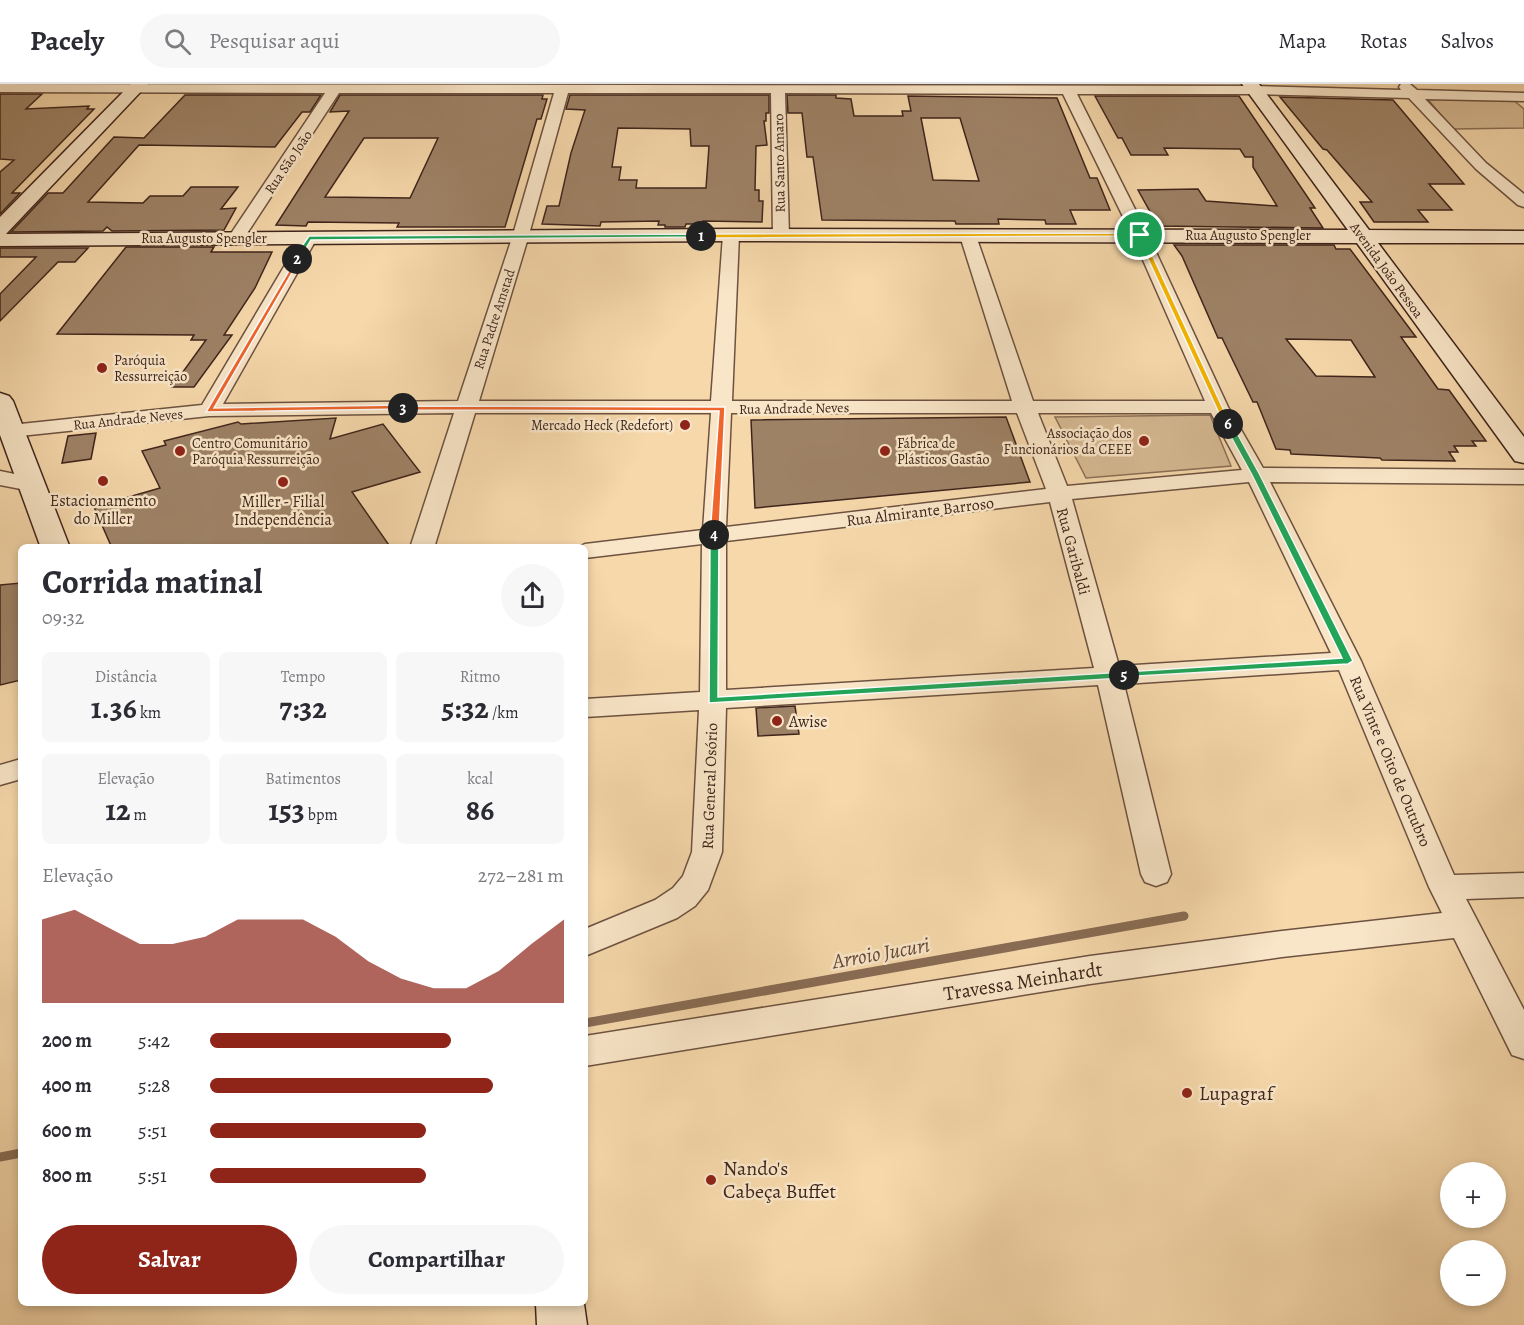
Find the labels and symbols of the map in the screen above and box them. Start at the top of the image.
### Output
street label: Rua Santo Amaro [769,113,790,213]
street label: Rua São João [260,127,317,198]
pin [1114,209,1165,260]
street label: Avenida João Pessoa [1345,218,1428,322]
pin: 1 [686,221,716,251]
street label: Rua Augusto Spengler [1185,226,1312,245]
street label: Rua Augusto Spengler [141,229,268,248]
pin: 2 [282,244,312,274]
street label: Rua Padre Amstad [469,266,520,372]
place label: Paróquia Ressurreição [114,351,187,386]
marker: Paróquia Ressurreição [95,361,109,375]
pin: 3 [388,393,418,423]
street label: Rua Andrade Neves [739,398,849,419]
street label: Rua Andrade Neves [72,404,184,435]
pin: 6 [1213,409,1243,439]
place label: Mercado Heck (Redefort) [531,416,673,435]
marker: Mercado Heck (Redefort) [678,418,692,432]
place label: Associação dos Funcionários da CEEE [1003,424,1132,459]
place label: Centro Comunitário Paróquia Ressurreição [192,434,320,469]
place label: Fábrica de Plásticos Gastão [897,434,989,469]
marker: Associação dos Funcionários da CEEE [1137,434,1151,448]
marker: Centro Comunitário Paróquia Ressurreição [173,444,187,458]
marker: Fábrica de Plásticos Gastão [878,444,892,458]
marker: Estacionamento do Miller [96,474,110,488]
marker: Miller - Filial Independência [276,475,290,489]
place label: Estacionamento do Miller [50,490,156,530]
place label: Miller - Filial Independência [234,491,332,531]
street label: Rua Almirante Barroso [845,492,995,532]
street label: Rua Garibaldi [1051,505,1095,597]
pin: 4 [699,520,729,550]
pin: 5 [1109,660,1139,690]
street label: Rua Vinte e Oito de Outubro [1344,673,1436,850]
place label: Awise [788,711,827,733]
marker: Awise [770,714,784,728]
street label: Rua General Osório [697,722,723,850]
water label: Arroio Jucuri [829,931,932,975]
street label: Travessa Meinhardt [942,956,1105,1007]
place label: Lupagraf [1199,1080,1277,1107]
marker: Lupagraf [1180,1086,1194,1100]
place label: Nando's Cabeça Buffet [723,1155,836,1205]
marker: Nando's Cabeça Buffet [704,1173,718,1187]

